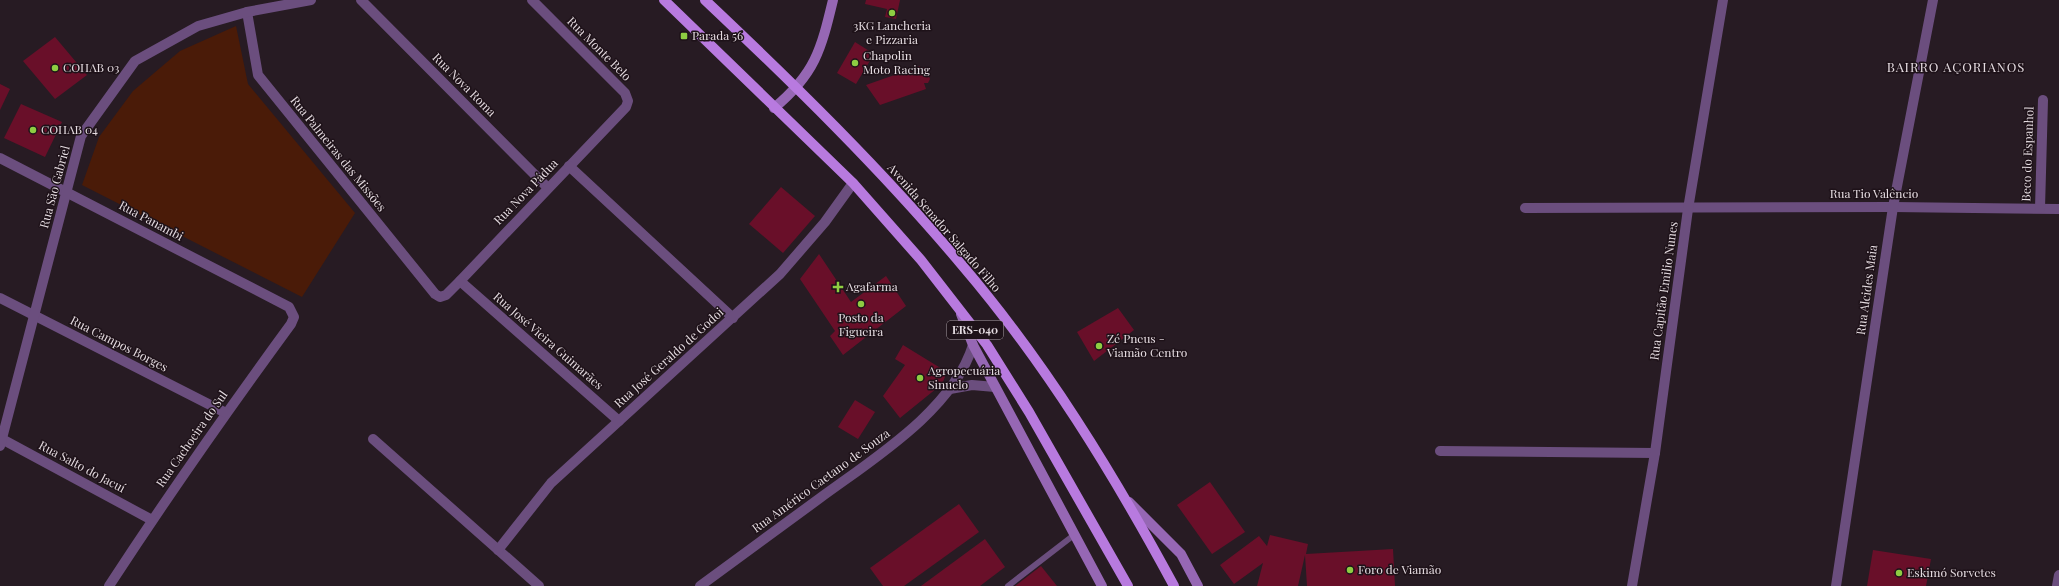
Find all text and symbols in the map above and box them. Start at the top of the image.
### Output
marker: 3KG Lancheria e Pizzaria [887,8,897,18]
street label: Rua Monte Belo [564,13,635,84]
place label: 3KG Lancheria e Pizzaria [853,17,931,47]
place label: Parada 56 [692,27,743,43]
marker: Parada 56 [679,31,689,41]
place label: Chapolin Moto Racing [863,47,931,77]
street label: Rua Nova Roma [429,49,500,120]
marker: Chapolin Moto Racing [850,58,860,68]
district label: BAIRRO AÇORIANOS [1887,58,2025,75]
place label: COHAB 03 [63,59,120,75]
marker: COHAB 03 [50,63,60,73]
street label: Rua Palmeiras das Missões [287,92,390,214]
street label: Beco do Espanhol [2017,106,2037,202]
place label: COHAB 04 [41,121,98,137]
marker: COHAB 04 [28,125,38,135]
street label: Rua São Gabriel [35,143,73,230]
street label: Rua Nova Pádua [490,155,561,228]
street label: Avenida Senador Salgado Filho [884,159,1005,295]
street label: Rua Tio Valêncio [1830,185,1919,201]
street label: Rua Panambi [117,196,187,244]
street label: Rua Capitão Emilio Nunes [1645,220,1681,361]
street label: Rua Alcides Maia [1852,244,1880,336]
place label: Agafarma [845,278,898,294]
marker: Agafarma [833,282,843,292]
street label: Rua José Vieira Guimarães [490,288,607,392]
marker: Posto da Figueira [856,299,866,309]
street label: Rua José Geraldo de Godoi [610,303,727,411]
place label: Posto da Figueira [838,309,884,339]
street label: Rua Campos Borges [68,312,171,375]
road number: ERS-040 [947,321,1003,339]
place label: Zé Pneus - Viamão Centro [1106,330,1188,360]
marker: Zé Pneus - Viamão Centro [1094,341,1104,351]
place label: Agropecuária Sinuelo [927,362,1000,392]
marker: Agropecuária Sinuelo [915,373,925,383]
street label: Rua Cachoeira do Sul [152,387,231,490]
street label: Rua Américo Caetano de Souza [748,425,893,536]
street label: Rua Salto do Jacuí [36,437,129,496]
place label: Foro de Viamão [1358,561,1442,577]
place label: Eskimó Sorvetes [1907,564,1996,580]
marker: Foro de Viamão [1345,565,1355,575]
marker: Eskimó Sorvetes [1894,568,1904,578]

